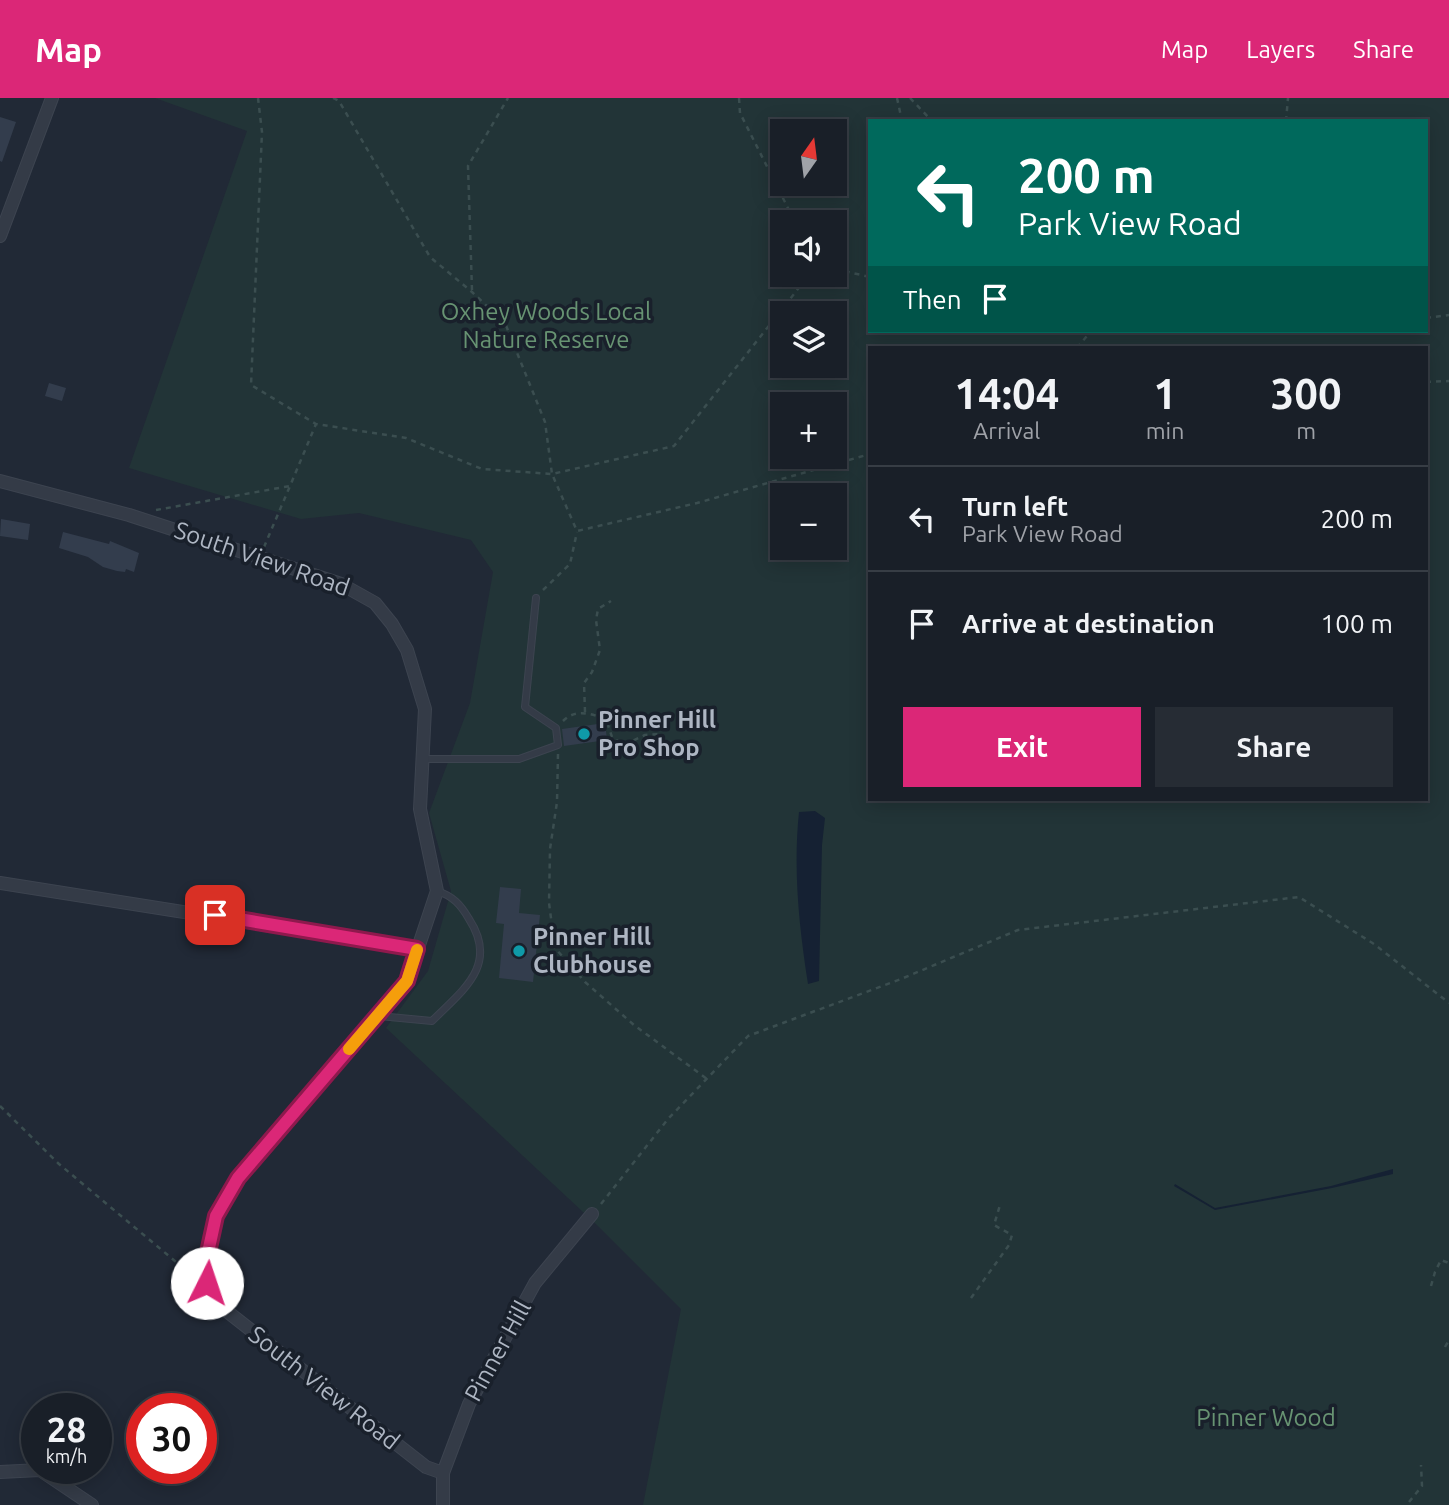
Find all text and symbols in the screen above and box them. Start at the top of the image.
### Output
text: Map [35,31,102,68]
text: Map [1161,36,1208,63]
text: Layers [1246,36,1315,63]
text: Share [1353,36,1414,63]
north arrow [770,119,847,196]
map controls [770,119,847,560]
icon: left [903,147,994,238]
text: 200 m [1018,147,1155,202]
text: Park View Road [1018,205,1242,241]
button: sound [770,210,847,287]
icon: arrive [976,280,1014,318]
text: Then [903,285,962,314]
park label: Oxhey Woods Local Nature Reserve [441,298,651,353]
button: layers [770,301,847,378]
text: 14:04 [954,370,1059,417]
text: 1 [1153,370,1177,417]
text: 300 [1271,370,1342,417]
button: + [770,392,847,469]
text: Arrival [973,418,1040,443]
text: min [1146,418,1184,443]
text: m [1296,418,1316,443]
button: − [770,483,847,560]
text: Turn left [962,492,1068,521]
icon: left [903,500,941,538]
text: 200 m [1321,504,1393,533]
street label: South View Road [171,516,353,601]
text: Park View Road [962,521,1123,546]
icon: arrive [903,605,941,643]
text: Arrive at destination [962,609,1215,638]
text: 100 m [1321,609,1393,638]
place label: Pinner Hill Pro Shop [598,706,716,761]
button: Exit [903,707,1141,787]
button: Share [1155,707,1393,787]
marker: Pinner Hill Pro Shop [576,726,592,742]
pin [185,885,245,945]
icon: arrive [196,896,234,934]
place label: Pinner Hill Clubhouse [533,923,652,978]
marker: Pinner Hill Clubhouse [511,943,527,959]
position arrow [170,1246,244,1320]
street label: Pinner Hill [459,1296,536,1406]
street label: South View Road [244,1320,405,1455]
speed limit sign: 30 [126,1393,217,1484]
park label: Pinner Wood [1196,1404,1336,1431]
text: 28 [47,1409,86,1449]
text: km/h [46,1446,87,1466]

